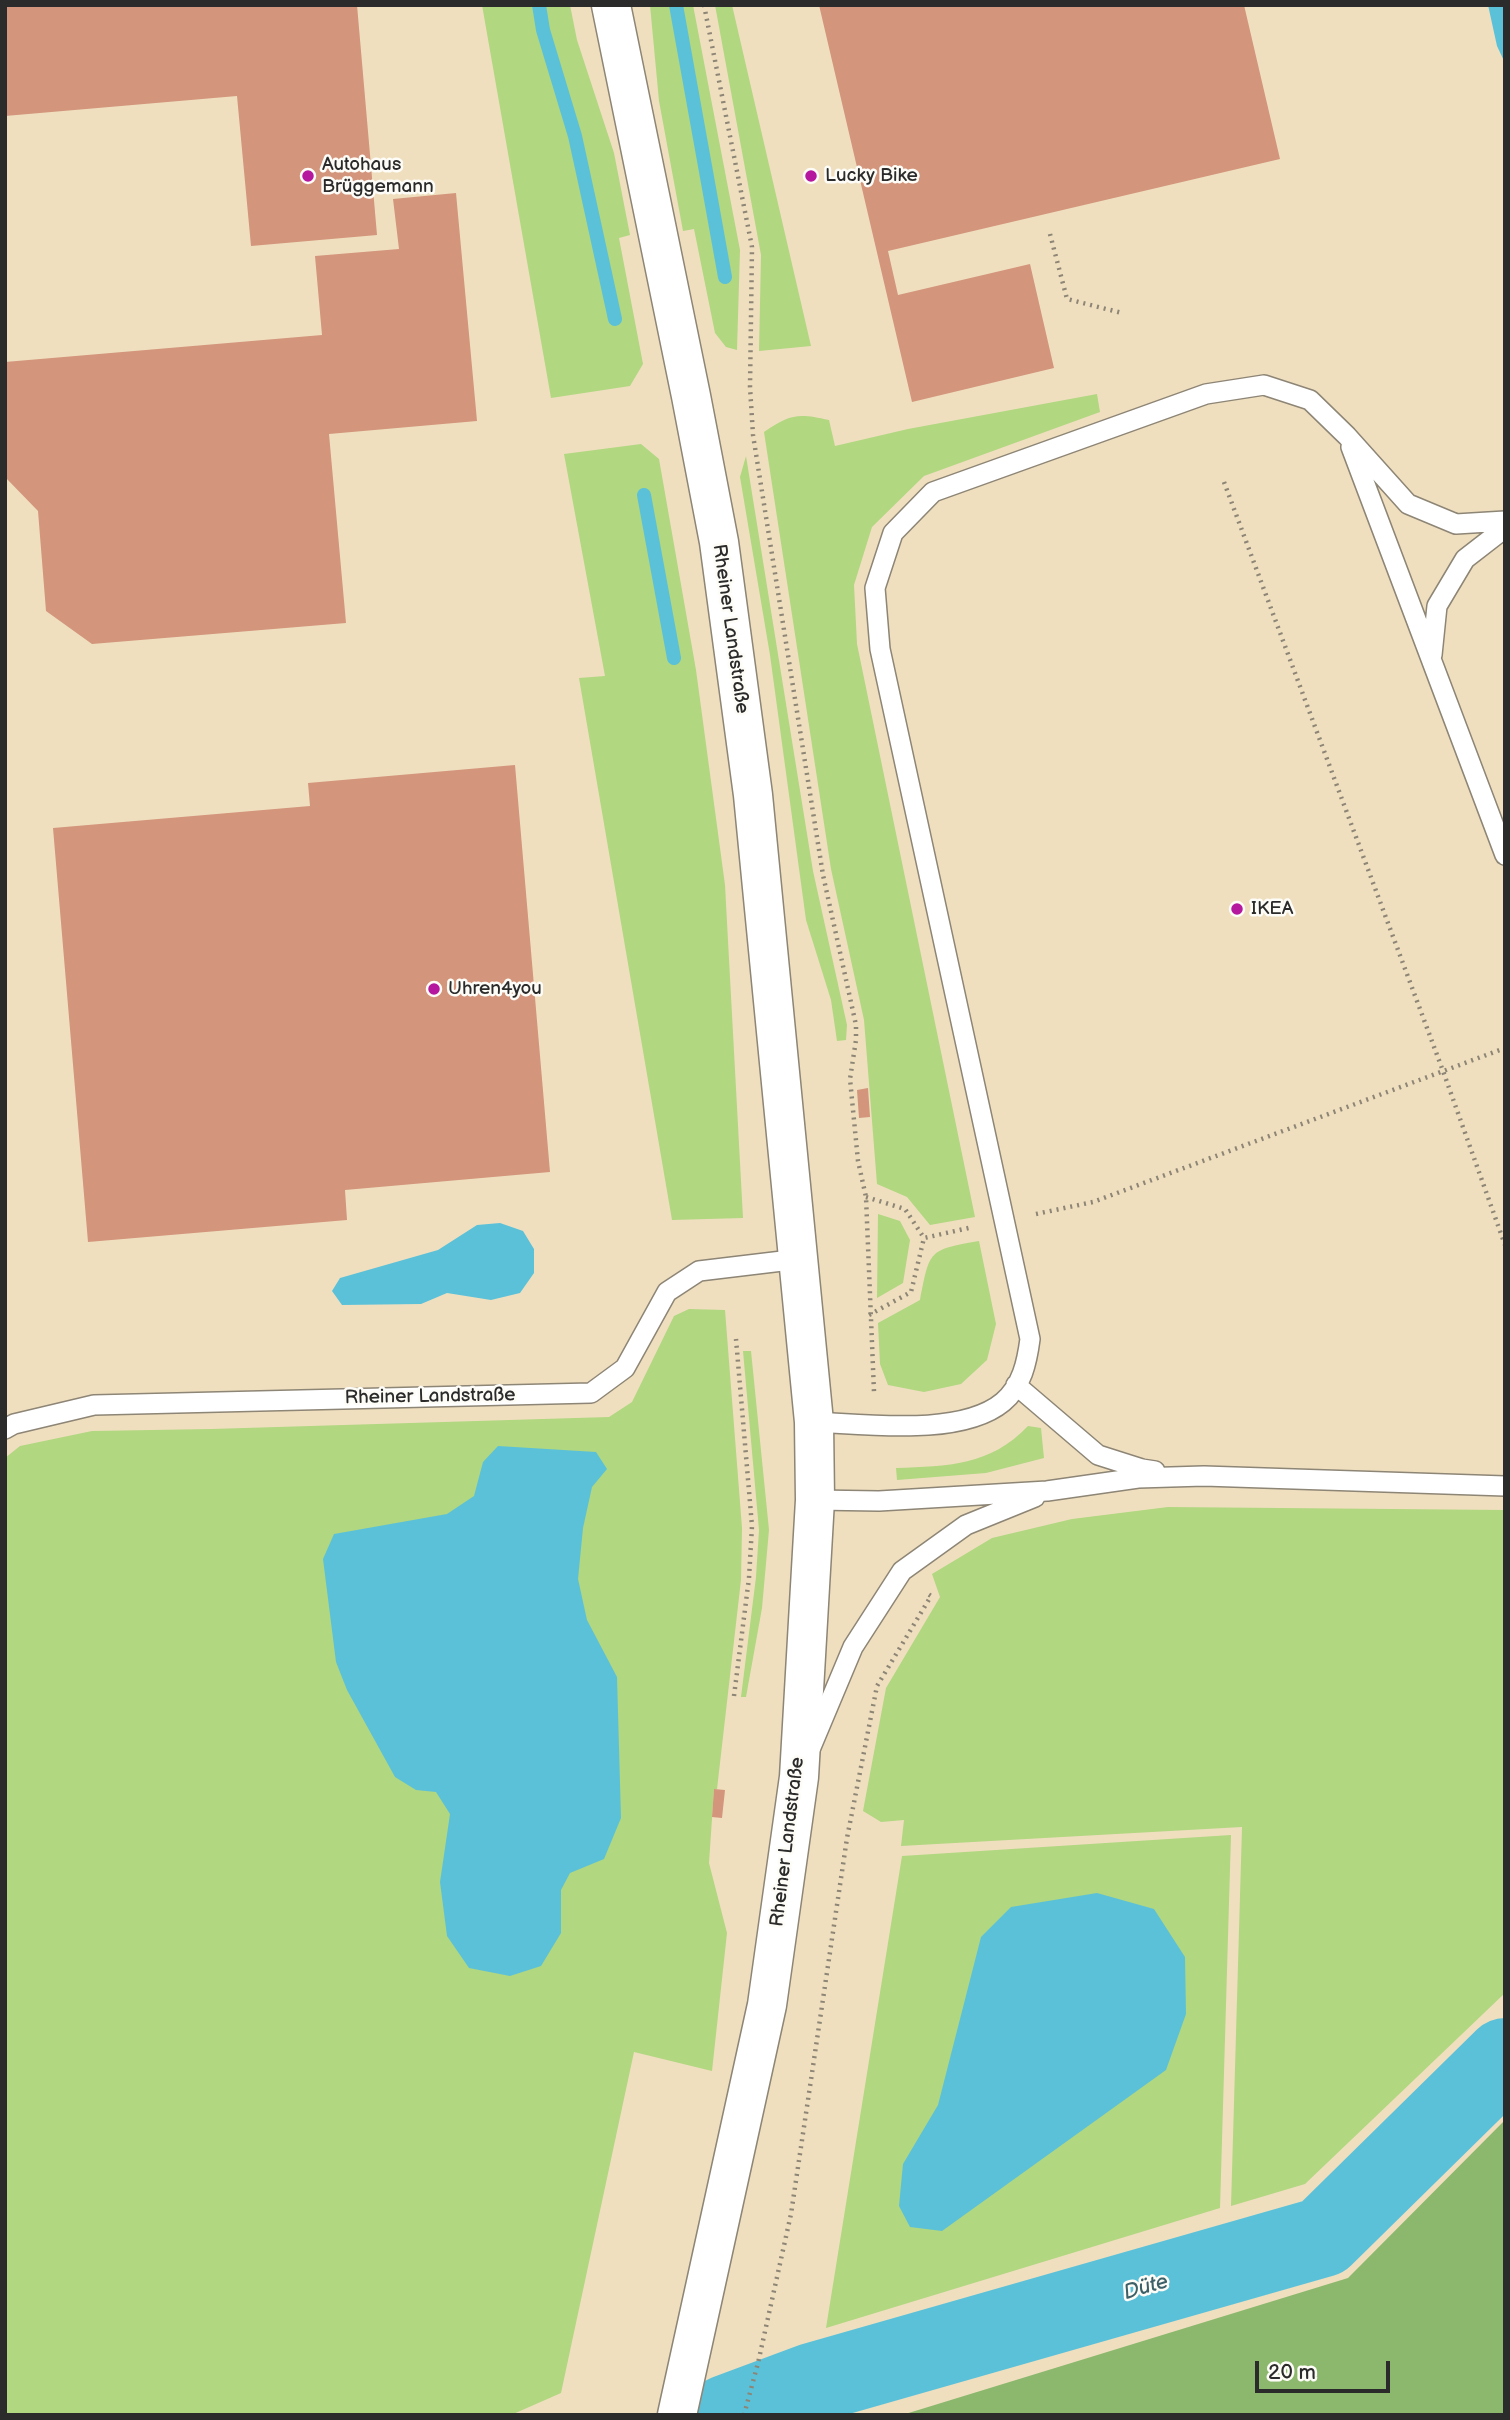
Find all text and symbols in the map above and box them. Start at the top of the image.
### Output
place label: Autohaus Brüggemann [322,154,434,198]
place label: Lucky Bike [825,165,918,187]
marker: Autohaus Brüggemann [300,168,316,184]
marker: Lucky Bike [803,168,819,184]
street label: Rheiner Landstraße [707,543,753,715]
place label: IKEA [1251,898,1293,920]
marker: IKEA [1229,901,1245,917]
place label: Uhren4you [448,978,542,1000]
marker: Uhren4you [426,981,442,997]
street label: Rheiner Landstraße [344,1384,516,1410]
street label: Rheiner Landstraße [766,1756,810,1928]
water label: Düte [1121,2270,1171,2306]
scale bar [1258,2346,1393,2390]
text: 20 m [1268,2360,1316,2385]

